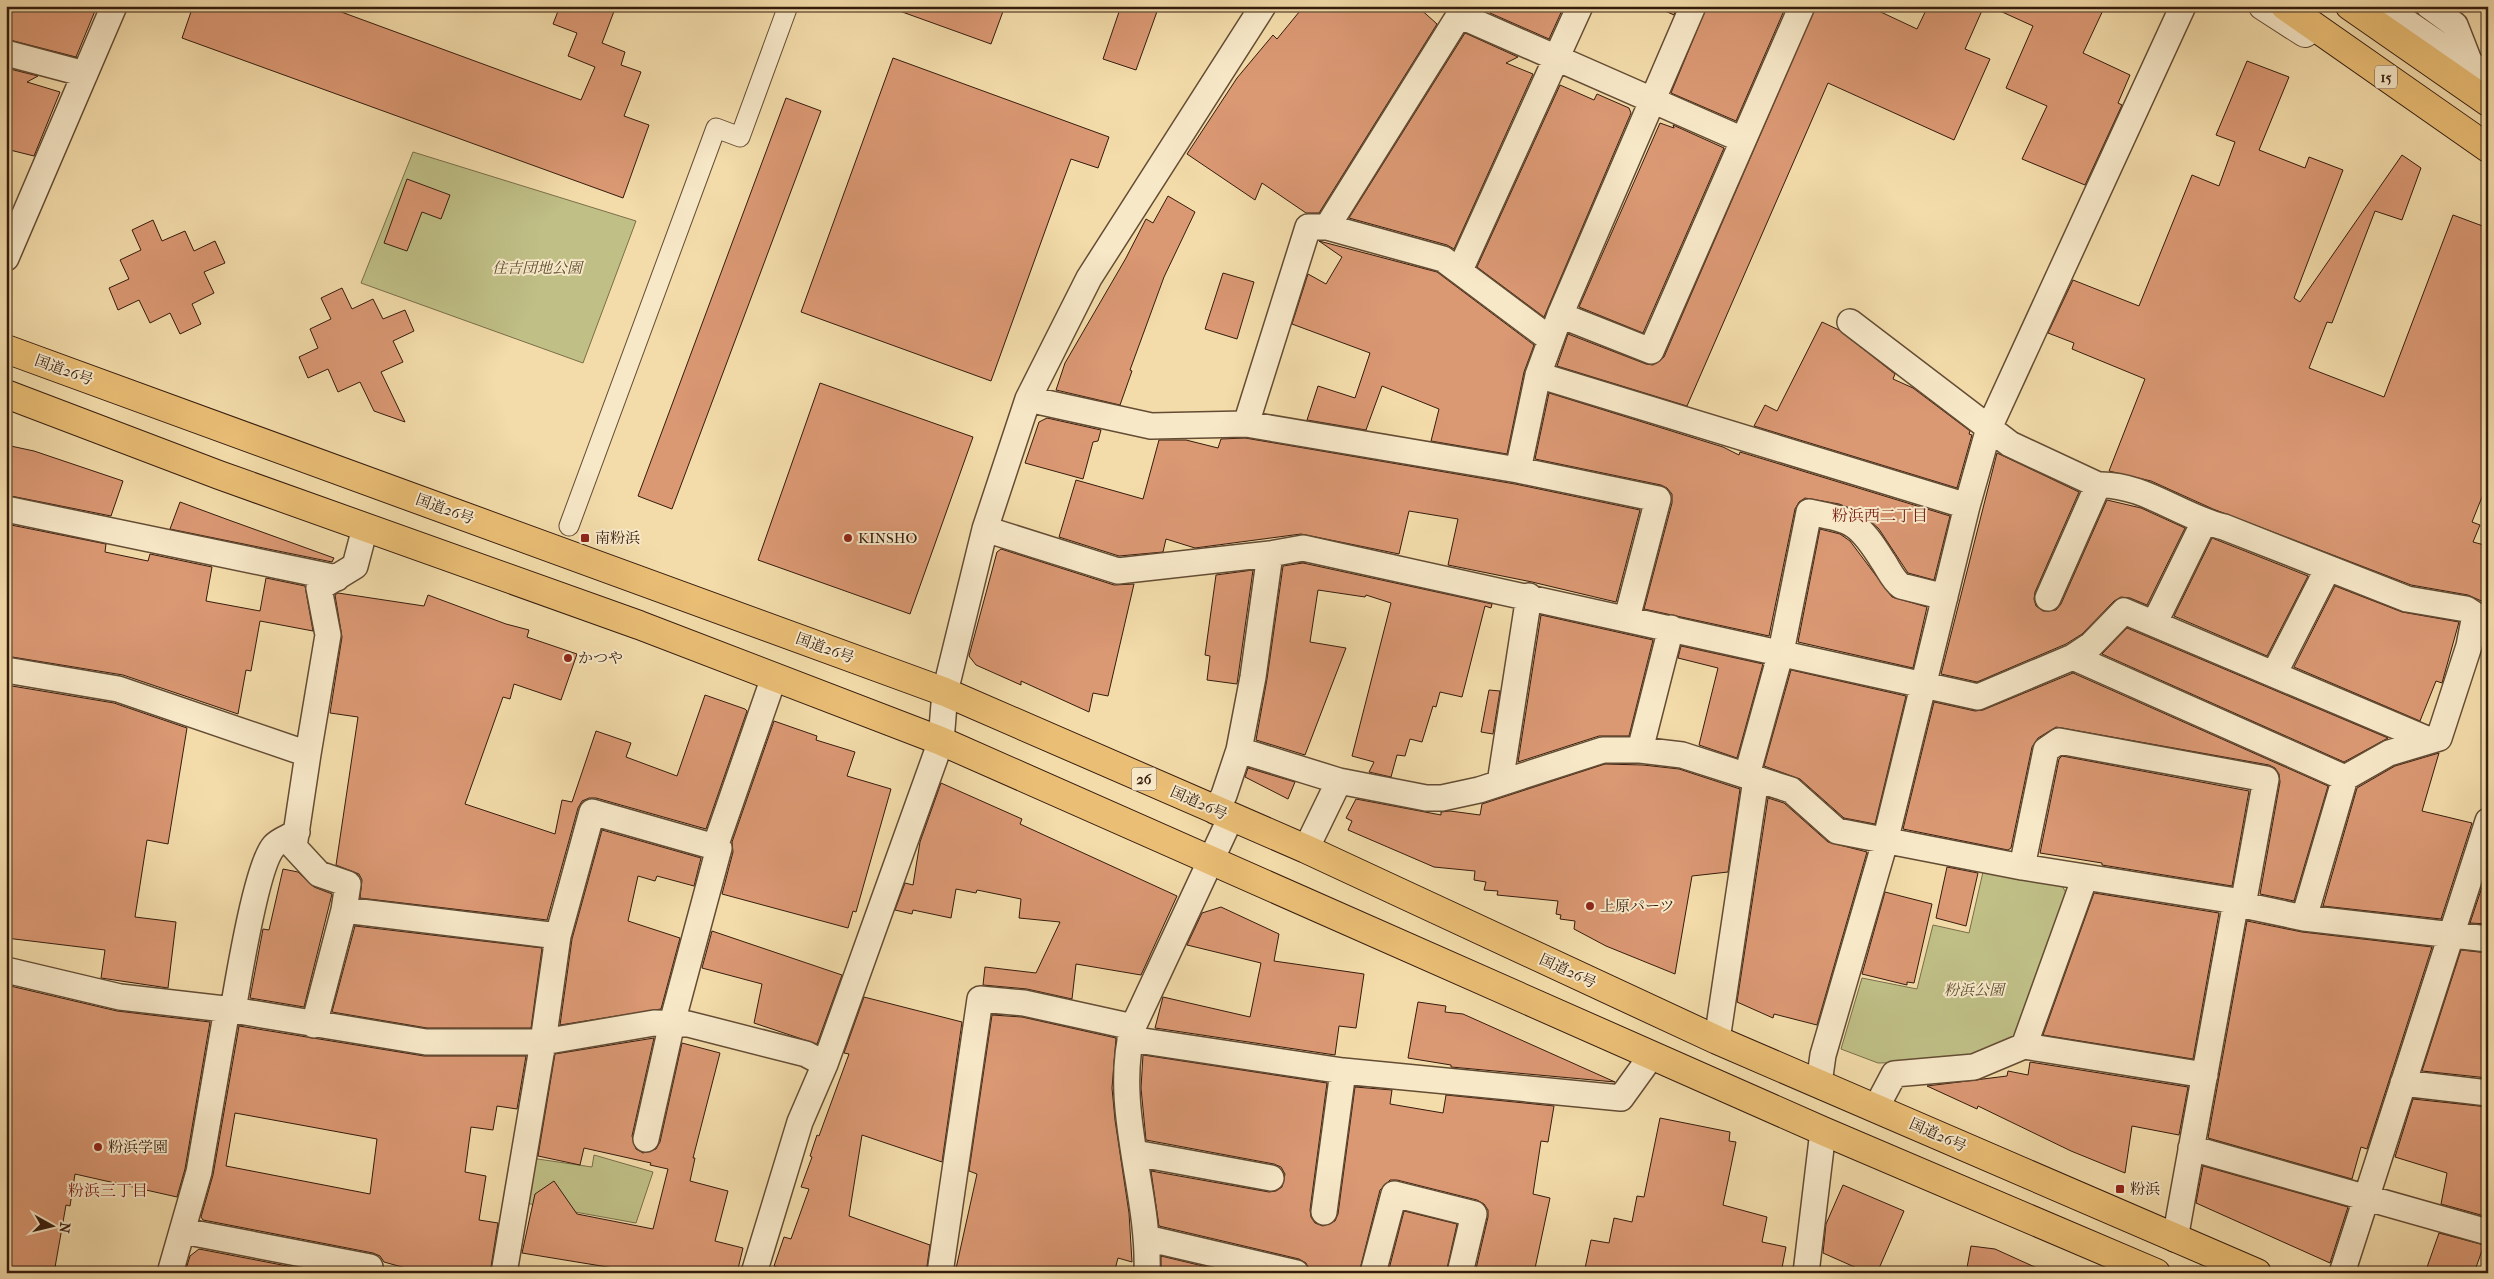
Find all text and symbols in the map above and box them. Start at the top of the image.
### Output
road number: 15 [2375,66,2397,88]
park label: 住吉団地公園 [492,259,585,277]
street label: 国道26号 [32,351,96,389]
street label: 国道26号 [413,490,477,528]
district label: 粉浜西二丁目 [1832,506,1928,525]
place label: 南粉浜 [595,529,640,547]
place label: KINSHO [858,529,917,547]
marker: 南粉浜 [579,532,591,544]
marker: KINSHO [842,532,854,544]
street label: 国道26号 [793,629,857,667]
place label: かつや [578,649,623,667]
marker: かつや [562,652,574,664]
road number: 26 [1132,768,1156,791]
street label: 国道26号 [1168,782,1230,824]
place label: 上原パーツ [1600,897,1674,915]
marker: 上原パーツ [1584,900,1596,912]
street label: 国道26号 [1537,950,1599,992]
park label: 粉浜公園 [1944,981,2007,999]
street label: 国道26号 [1907,1114,1969,1156]
place label: 粉浜学園 [108,1138,168,1156]
marker: 粉浜学園 [92,1141,104,1153]
place label: 粉浜 [2130,1180,2160,1198]
district label: 粉浜三丁目 [68,1181,148,1200]
marker: 粉浜 [2114,1183,2126,1195]
north arrow [28,1202,78,1252]
text: N [55,1221,74,1235]

